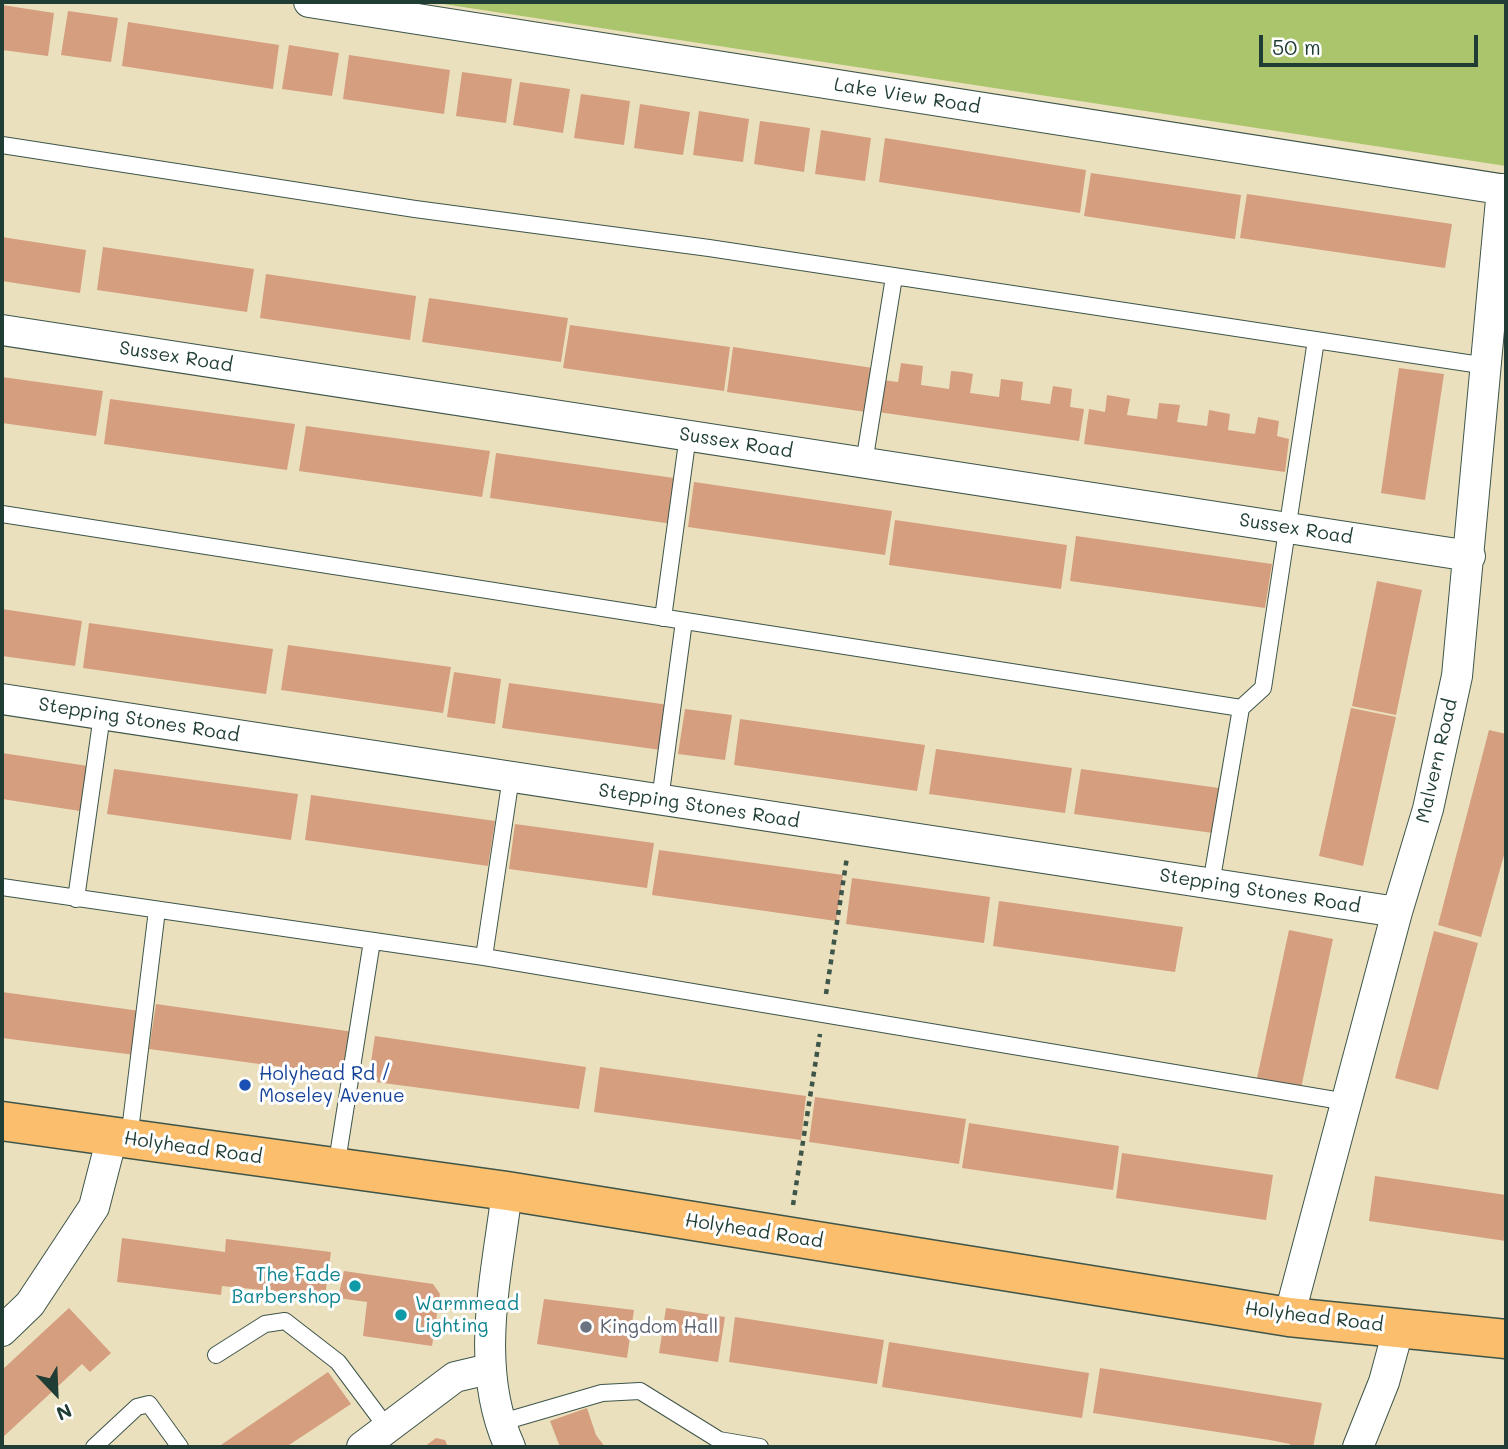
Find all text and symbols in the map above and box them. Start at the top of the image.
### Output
scale bar [1263,21,1482,65]
text: 50 m [1272,33,1321,60]
street label: Lake View Road [832,73,982,119]
street label: Sussex Road [118,337,234,377]
street label: Sussex Road [678,423,794,463]
street label: Sussex Road [1238,509,1354,549]
street label: Stepping Stones Road [37,693,241,747]
street label: Malvern Road [1412,697,1462,825]
street label: Stepping Stones Road [597,779,801,833]
street label: Stepping Stones Road [1158,864,1362,918]
place label: Holyhead Rd / Moseley Avenue [259,1063,405,1107]
marker: Holyhead Rd / Moseley Avenue [237,1077,253,1093]
street label: Holyhead Road [122,1127,264,1169]
street label: Holyhead Road [683,1209,825,1253]
place label: The Fade Barbershop [231,1264,341,1308]
marker: The Fade Barbershop [347,1278,363,1294]
place label: Warmmead Lighting [415,1293,519,1337]
street label: Holyhead Road [1243,1297,1385,1337]
marker: Warmmead Lighting [393,1307,409,1323]
place label: Kingdom Hall [600,1316,718,1338]
marker: Kingdom Hall [578,1319,594,1335]
north arrow [21,1358,91,1428]
text: N [53,1398,76,1427]

